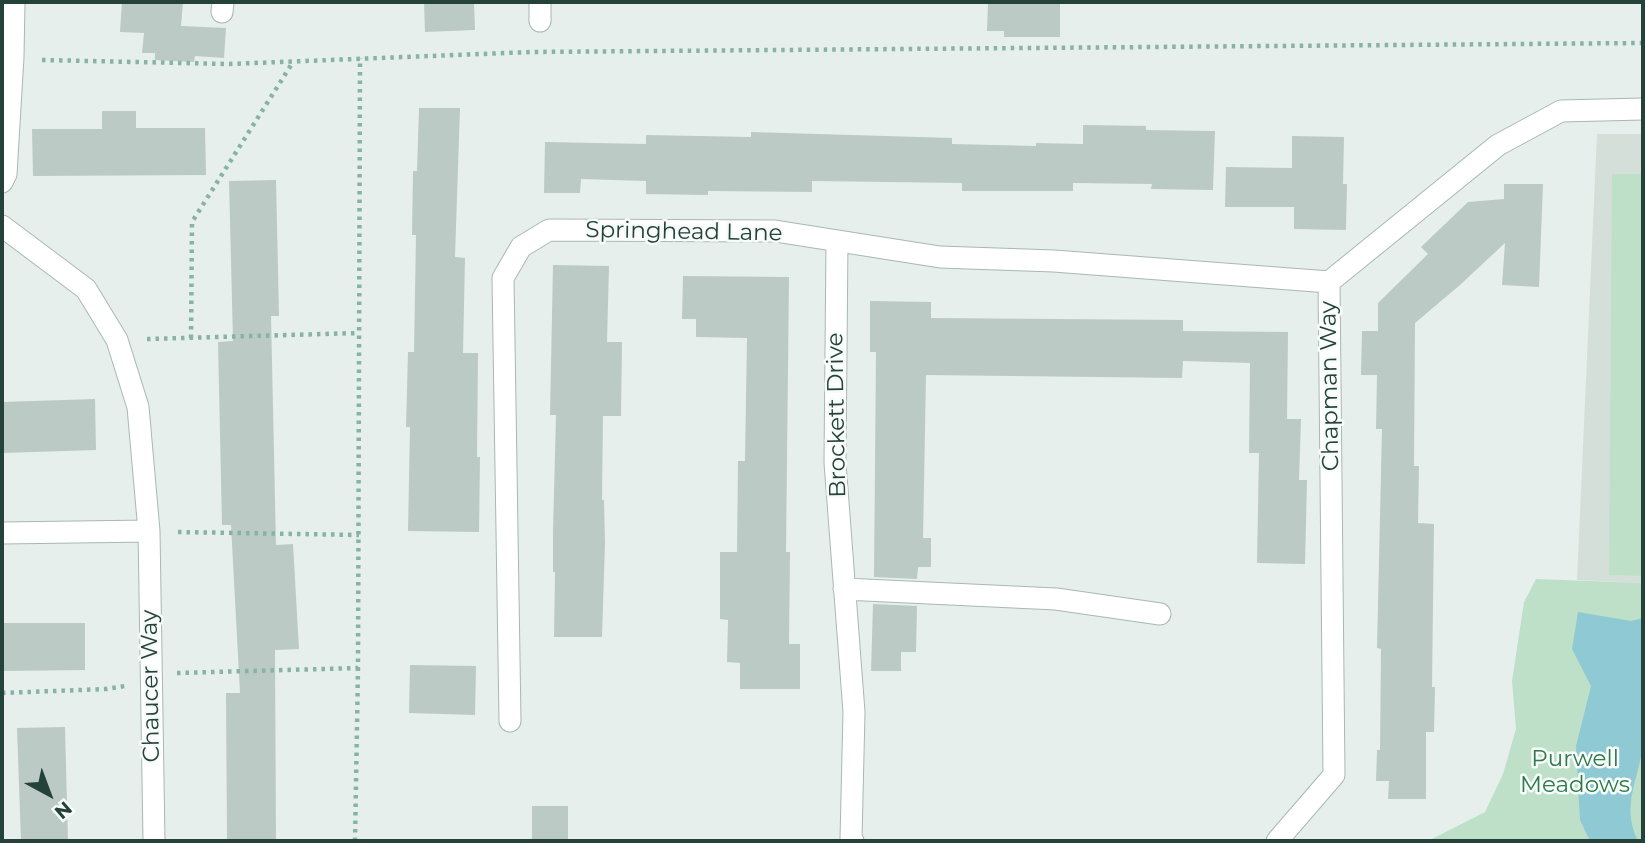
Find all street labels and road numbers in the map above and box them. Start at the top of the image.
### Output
street label: Springhead Lane [585,216,783,248]
street label: Chapman Way [1315,301,1345,471]
street label: Brockett Drive [822,332,852,498]
street label: Chaucer Way [136,609,166,763]

